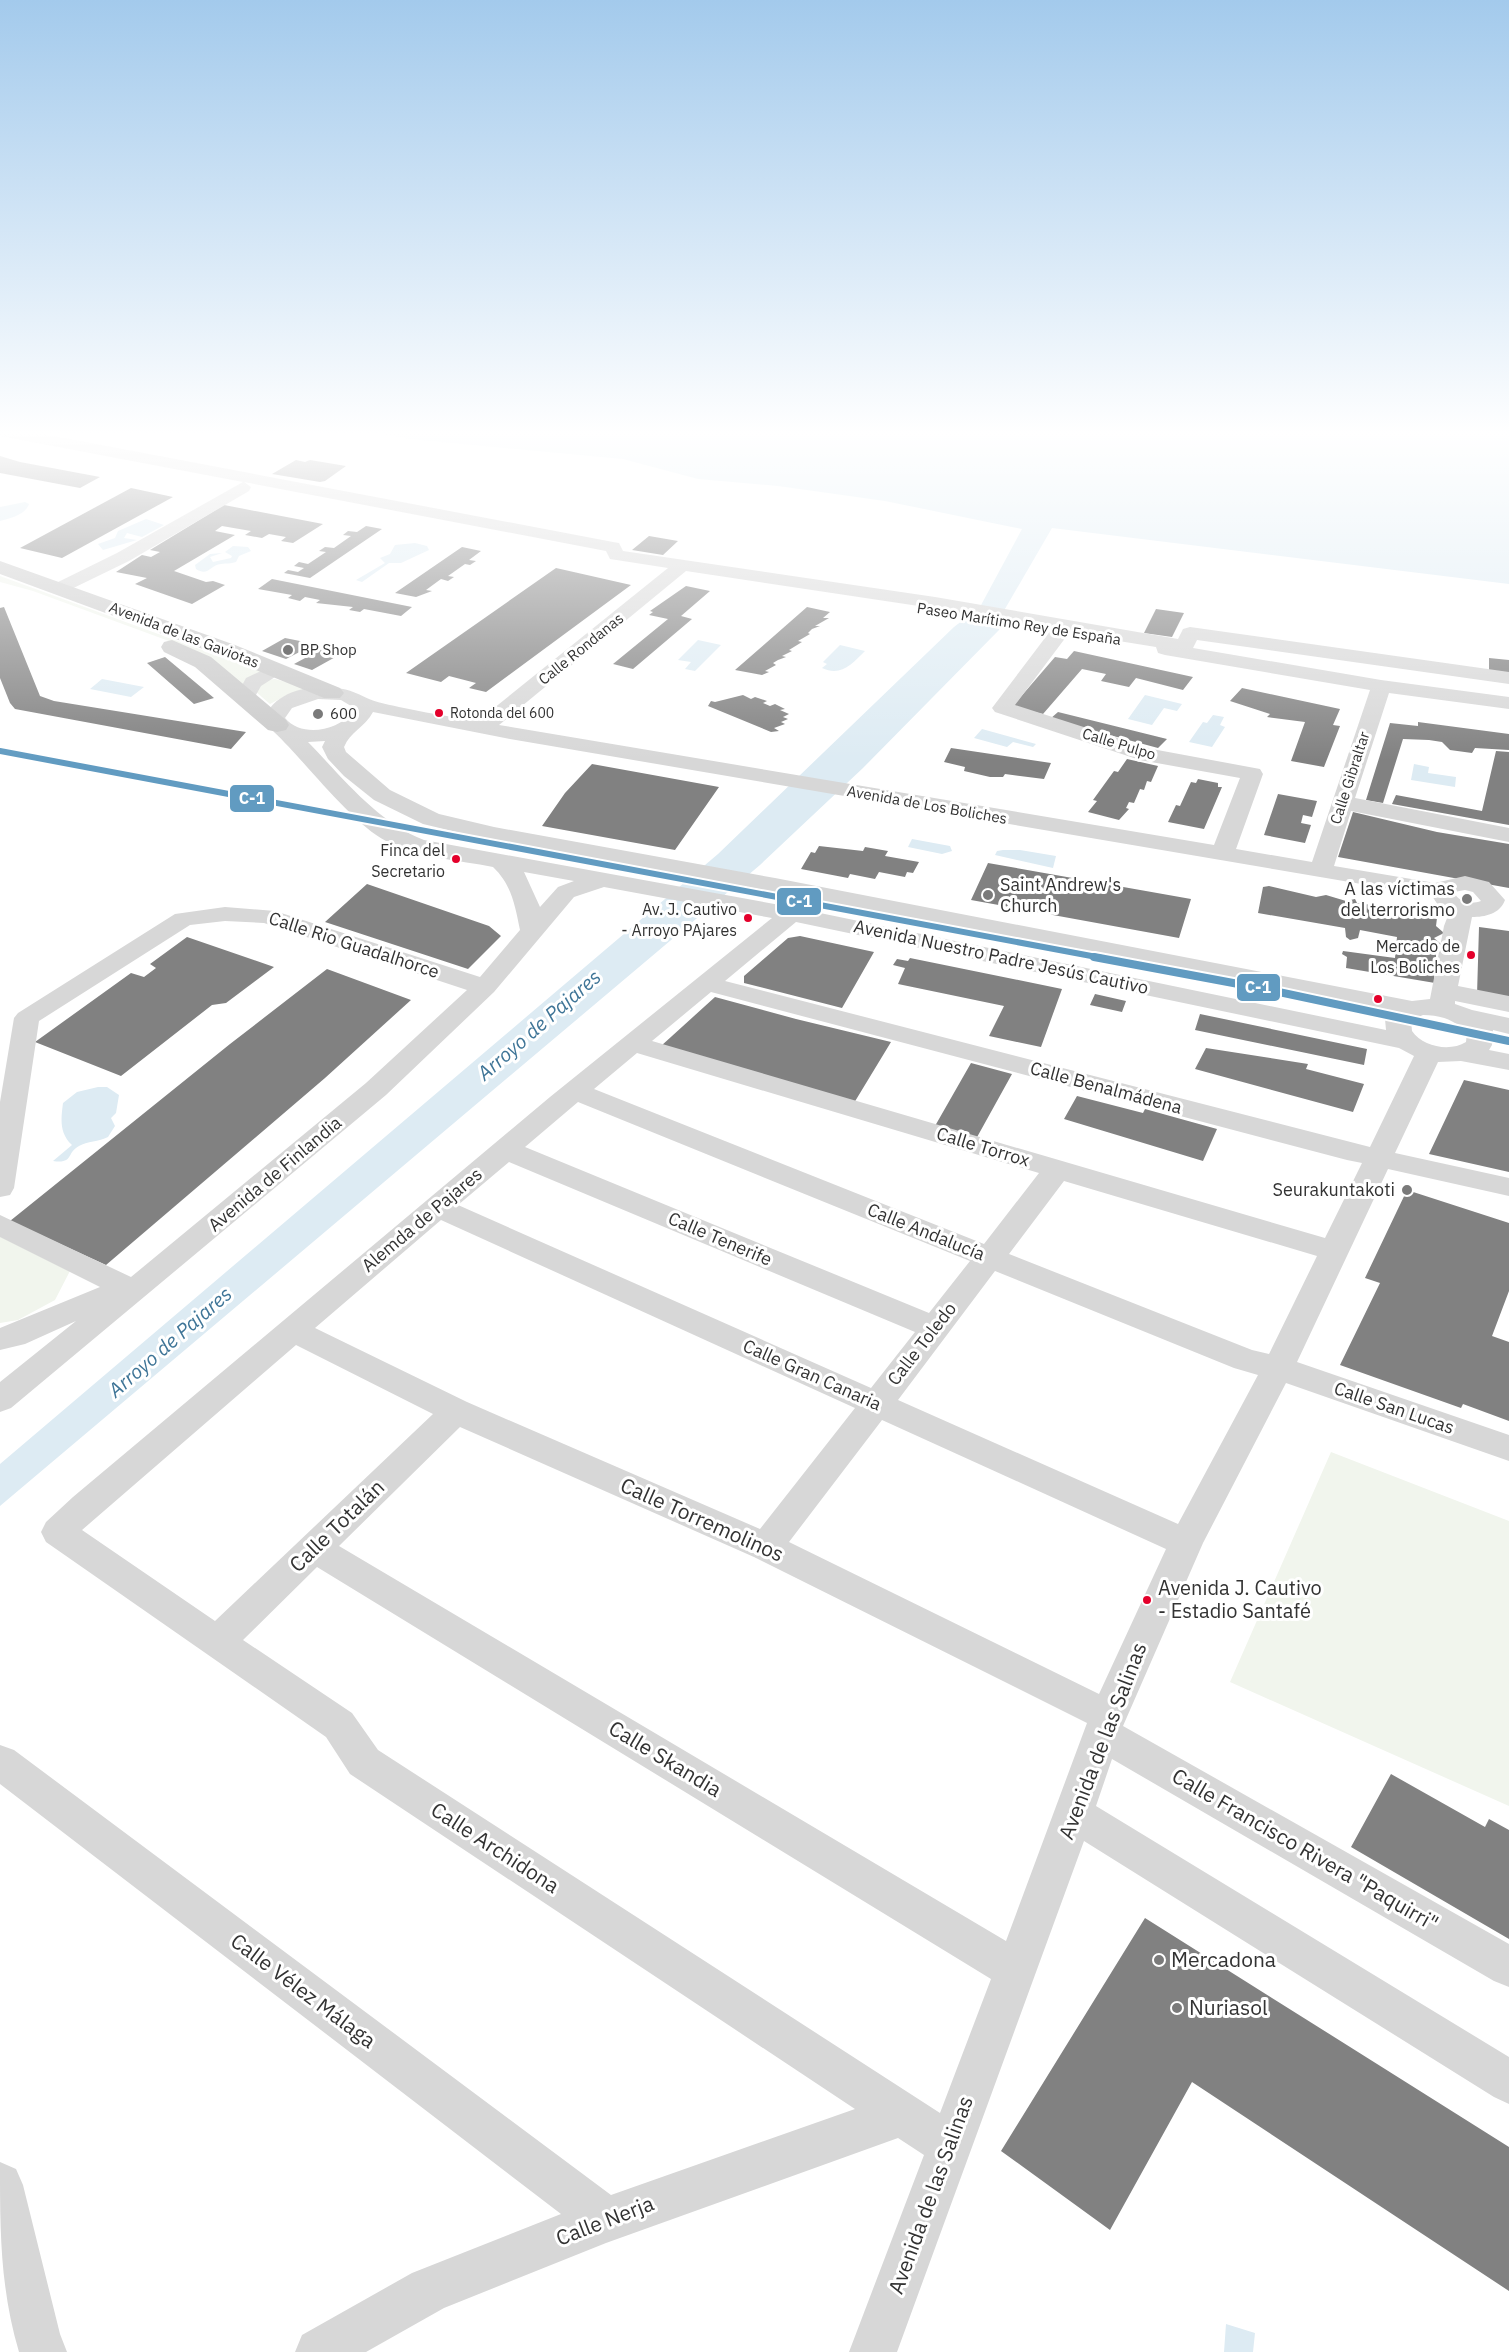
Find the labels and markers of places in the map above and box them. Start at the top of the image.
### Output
place label: BP Shop [300,640,357,659]
marker: BP Shop [281,643,295,657]
place label: 600 [330,704,357,723]
place label: Rotonda del 600 [450,704,554,722]
marker: 600 [311,707,325,721]
marker: Rotonda del 600 [433,707,445,719]
place label: Finca del Secretario [371,840,445,881]
marker: Finca del Secretario [450,853,462,865]
place label: Saint Andrew's Church [1000,873,1121,917]
place label: A las víctimas del terrorismo [1341,877,1455,921]
marker: Saint Andrew's Church [981,888,995,902]
marker: A las víctimas del terrorismo [1460,892,1474,906]
place label: Av. J. Cautivo - Arroyo PAjares [621,899,737,940]
marker: Av. J. Cautivo - Arroyo PAjares [742,912,754,924]
place label: Mercado de Los Boliches [1370,936,1460,977]
marker: Mercado de Los Boliches [1465,949,1477,961]
unlabelled marker [1372,993,1384,1005]
place label: Seurakuntakoti [1273,1178,1395,1201]
marker: Seurakuntakoti [1400,1183,1414,1197]
place label: Avenida J. Cautivo - Estadio Santafé [1158,1574,1322,1624]
marker: Avenida J. Cautivo - Estadio Santafé [1141,1594,1153,1606]
place label: Mercadona [1171,1945,1276,1973]
marker: Mercadona [1152,1953,1166,1967]
place label: Nuriasol [1189,1993,1268,2021]
marker: Nuriasol [1170,2001,1184,2015]

